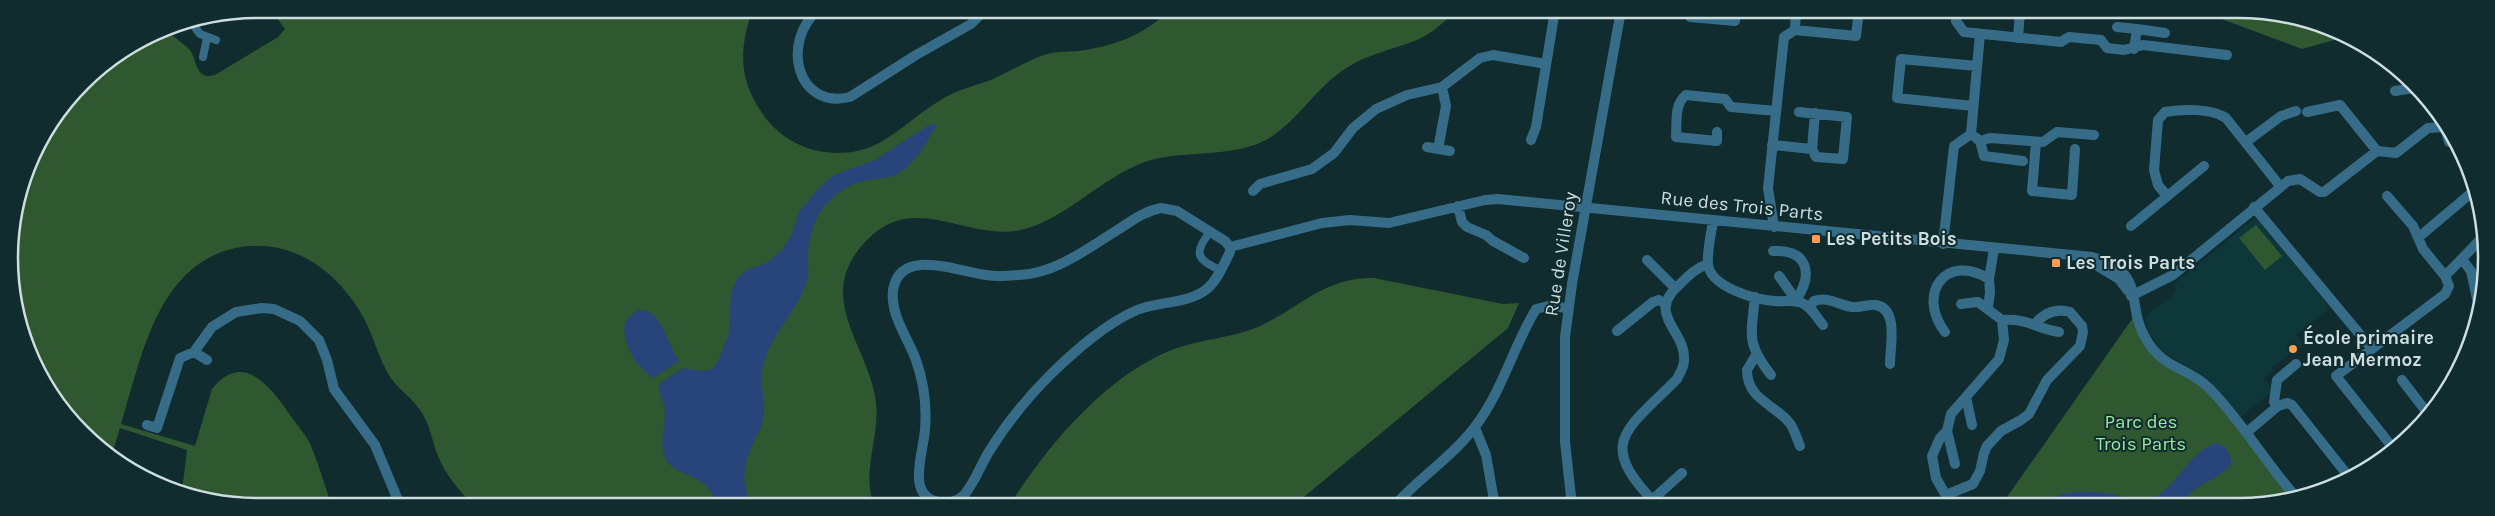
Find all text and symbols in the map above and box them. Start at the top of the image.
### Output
street label: Rue des Trois Parts [1660,187,1824,225]
street label: Rue de Villeroy [1540,190,1582,318]
place label: Les Petits Bois [1826,228,1957,250]
marker: Les Petits Bois [1810,233,1822,245]
place label: Les Trois Parts [2066,252,2195,274]
marker: Les Trois Parts [2050,257,2062,269]
place label: École primaire Jean Mermoz [2303,324,2434,371]
marker: École primaire Jean Mermoz [2287,343,2299,355]
park label: Parc des Trois Parts [2096,411,2186,455]

